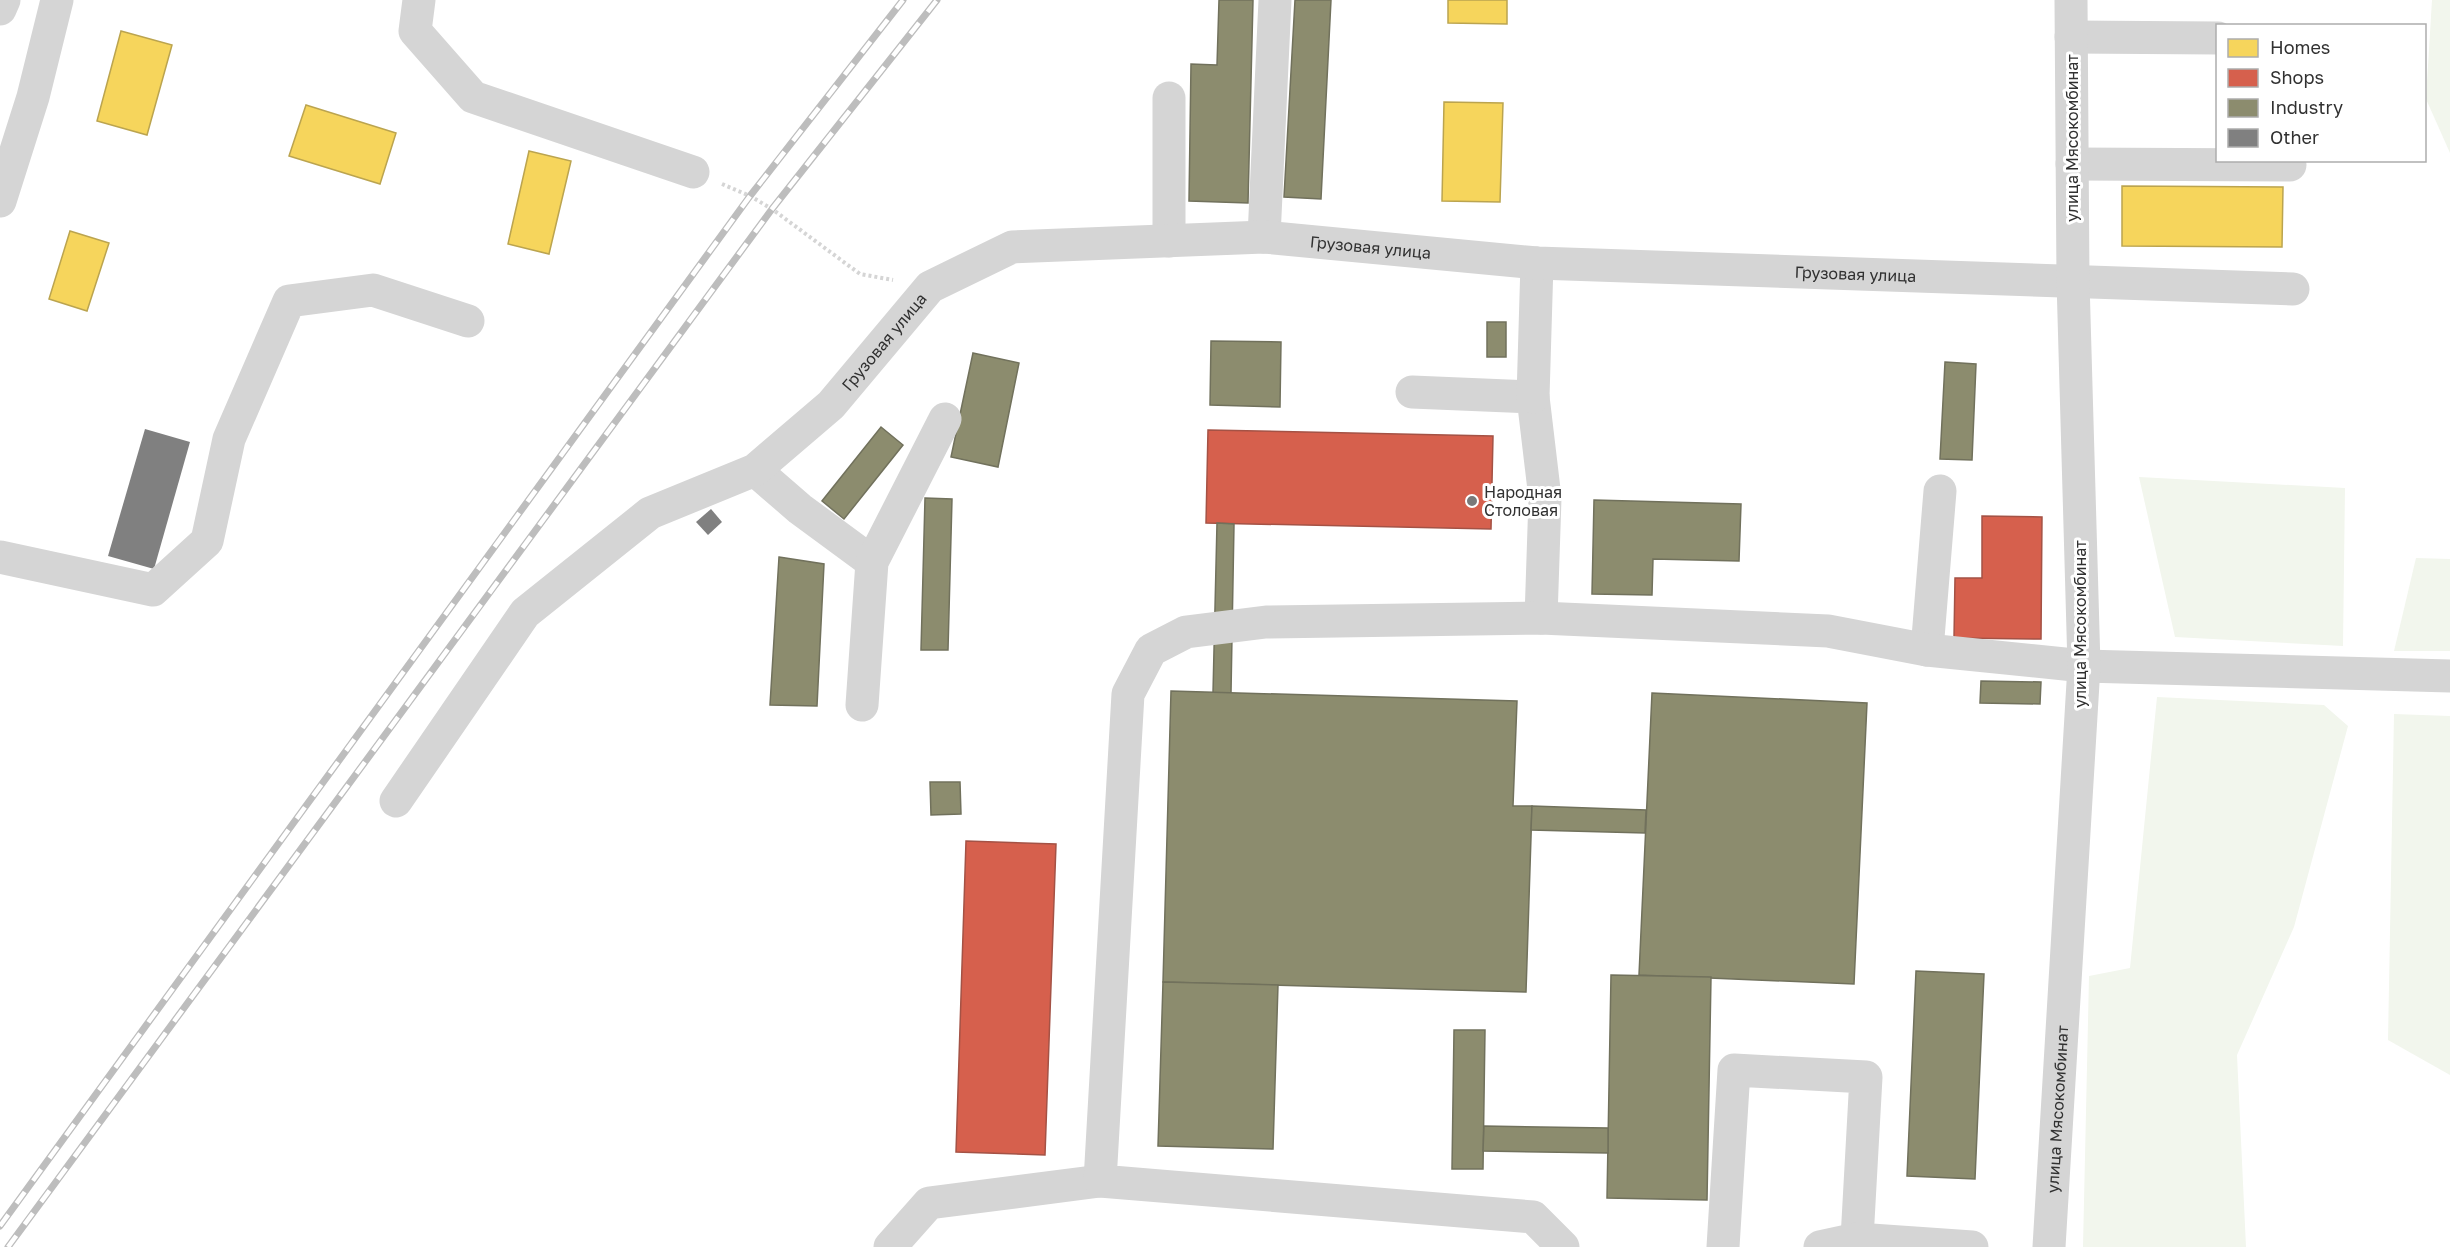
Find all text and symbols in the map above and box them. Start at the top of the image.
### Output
legend [2216,24,2426,162]
text: Homes [2270,36,2330,58]
street label: улица Мясокомбинат [2062,54,2082,222]
text: Shops [2270,66,2324,88]
text: Industry [2270,96,2343,118]
text: Other [2270,126,2319,148]
street label: Грузовая улица [1309,231,1432,263]
street label: Грузовая улица [1794,262,1917,286]
street label: Грузовая улица [837,289,931,395]
place label: Народная Столовая [1484,482,1562,520]
marker: Народная Столовая [1465,494,1479,508]
street label: улица Мясокомбинат [2070,540,2090,708]
street label: улица Мясокомбинат [2042,1025,2072,1194]

